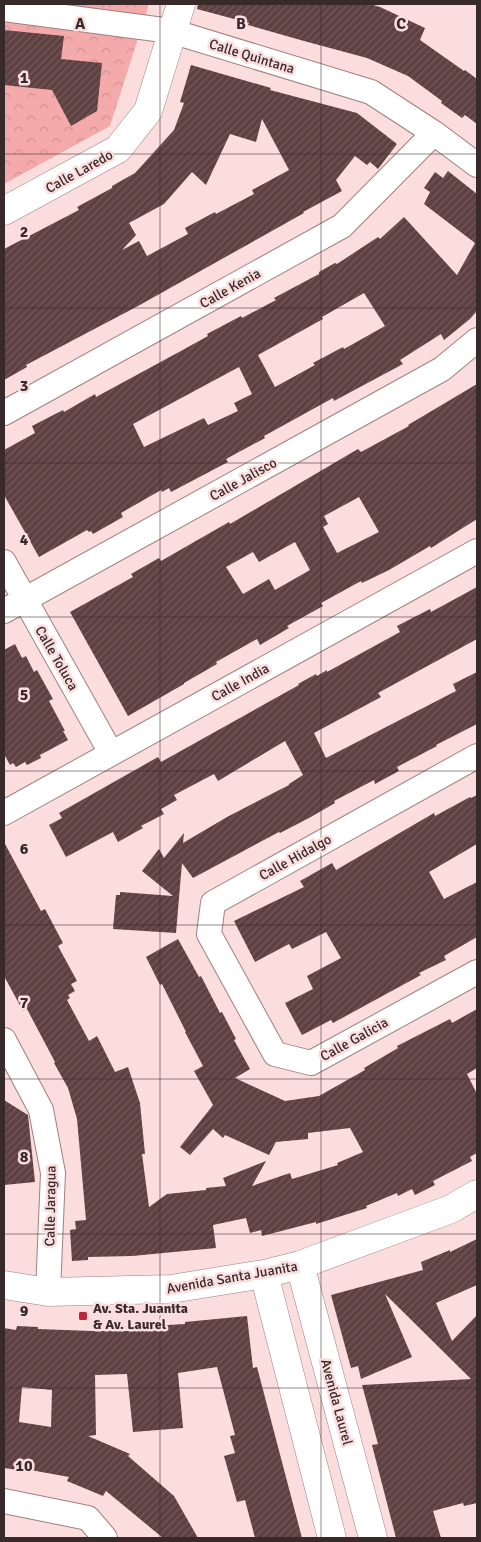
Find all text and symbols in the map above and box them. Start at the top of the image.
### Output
text: A [75,14,86,34]
text: B [236,14,246,34]
text: C [396,14,406,34]
street label: Calle Quintana [207,35,297,78]
text: 1 [20,68,29,88]
street label: Calle Laredo [43,146,116,197]
text: 2 [20,222,28,242]
street label: Calle Kenia [197,265,264,312]
text: 3 [20,376,28,396]
street label: Calle Jalisco [207,454,280,505]
text: 4 [20,530,29,550]
street label: Calle Toluca [31,623,82,694]
street label: Calle India [208,660,272,705]
text: 5 [20,685,28,705]
street label: Calle Hidalgo [256,831,334,884]
text: 6 [20,839,29,859]
text: 7 [20,993,29,1013]
street label: Calle Galicia [317,1014,391,1065]
text: 8 [20,1147,29,1167]
street label: Calle Jaragua [41,1166,60,1247]
street label: Avenida Santa Juanita [165,1258,299,1297]
place label: Av. Sta. Juanita & Av. Laurel [93,1300,188,1333]
text: 9 [20,1301,29,1321]
marker: Av. Sta. Juanita & Av. Laurel [77,1310,89,1322]
street label: Avenida Laurel [317,1357,356,1447]
text: 10 [15,1456,33,1476]

